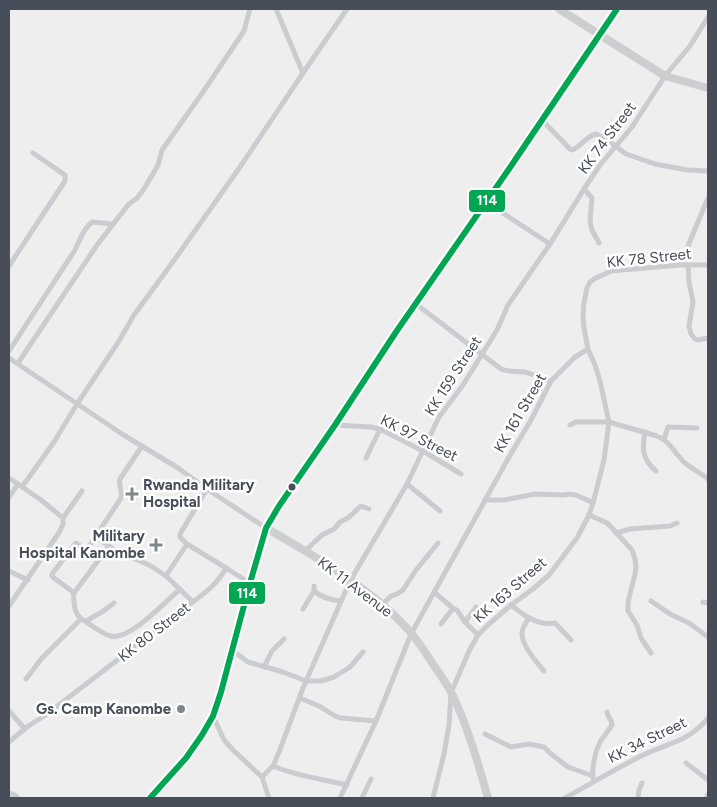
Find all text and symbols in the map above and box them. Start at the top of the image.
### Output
street label: KK 74 Street [574,98,640,177]
line badge: 114 [468,189,506,213]
text: 114 [477,192,497,209]
street label: KK 78 Street [606,245,693,271]
street label: KK 159 Street [421,333,486,419]
street label: KK 161 Street [490,370,550,456]
street label: KK 97 Street [377,411,461,465]
place label: Rwanda Military Hospital [143,476,255,511]
unlabelled marker [287,482,297,492]
marker: Rwanda Military Hospital [125,487,139,501]
place label: Military Hospital Kanombe [19,527,146,562]
marker: Military Hospital Kanombe [149,538,163,552]
street label: KK 11 Avenue [314,553,396,621]
street label: KK 163 Street [470,553,550,626]
line badge: 114 [228,581,266,605]
text: 114 [237,585,257,602]
street label: KK 80 Street [114,598,194,666]
place label: Gs. Camp Kanombe [36,700,172,718]
marker: Gs. Camp Kanombe [175,703,187,715]
street label: KK 34 Street [605,713,690,767]

